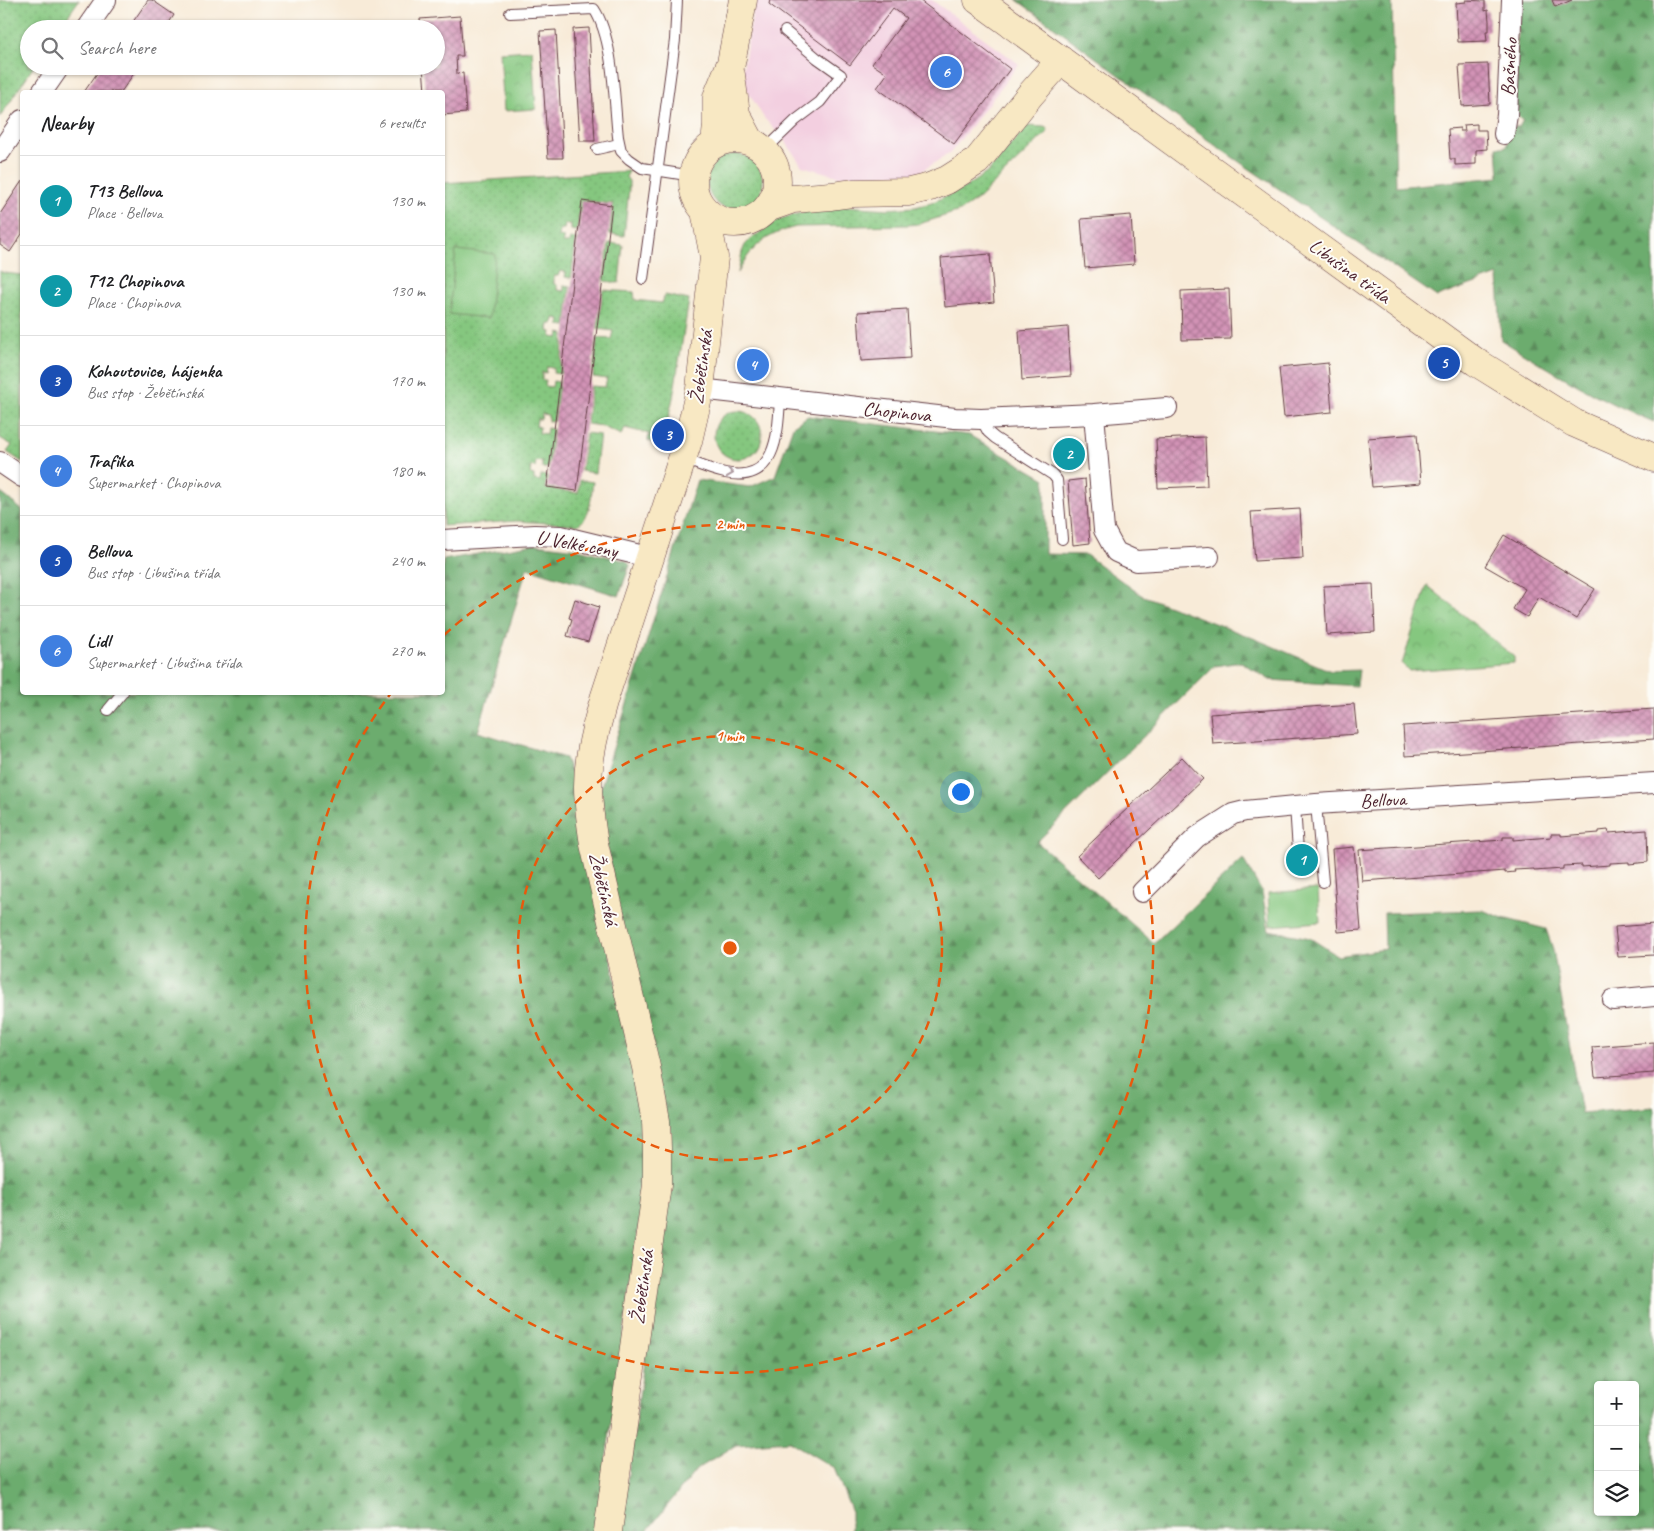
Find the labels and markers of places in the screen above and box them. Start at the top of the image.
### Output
pin: 6 [930,53,962,91]
pin: 5 [1428,344,1460,382]
pin: 4 [737,346,769,384]
pin: 3 [652,416,684,454]
pin: 2 [1053,435,1085,473]
pin: 1 [1286,841,1318,879]
centre of rings [721,939,739,957]

